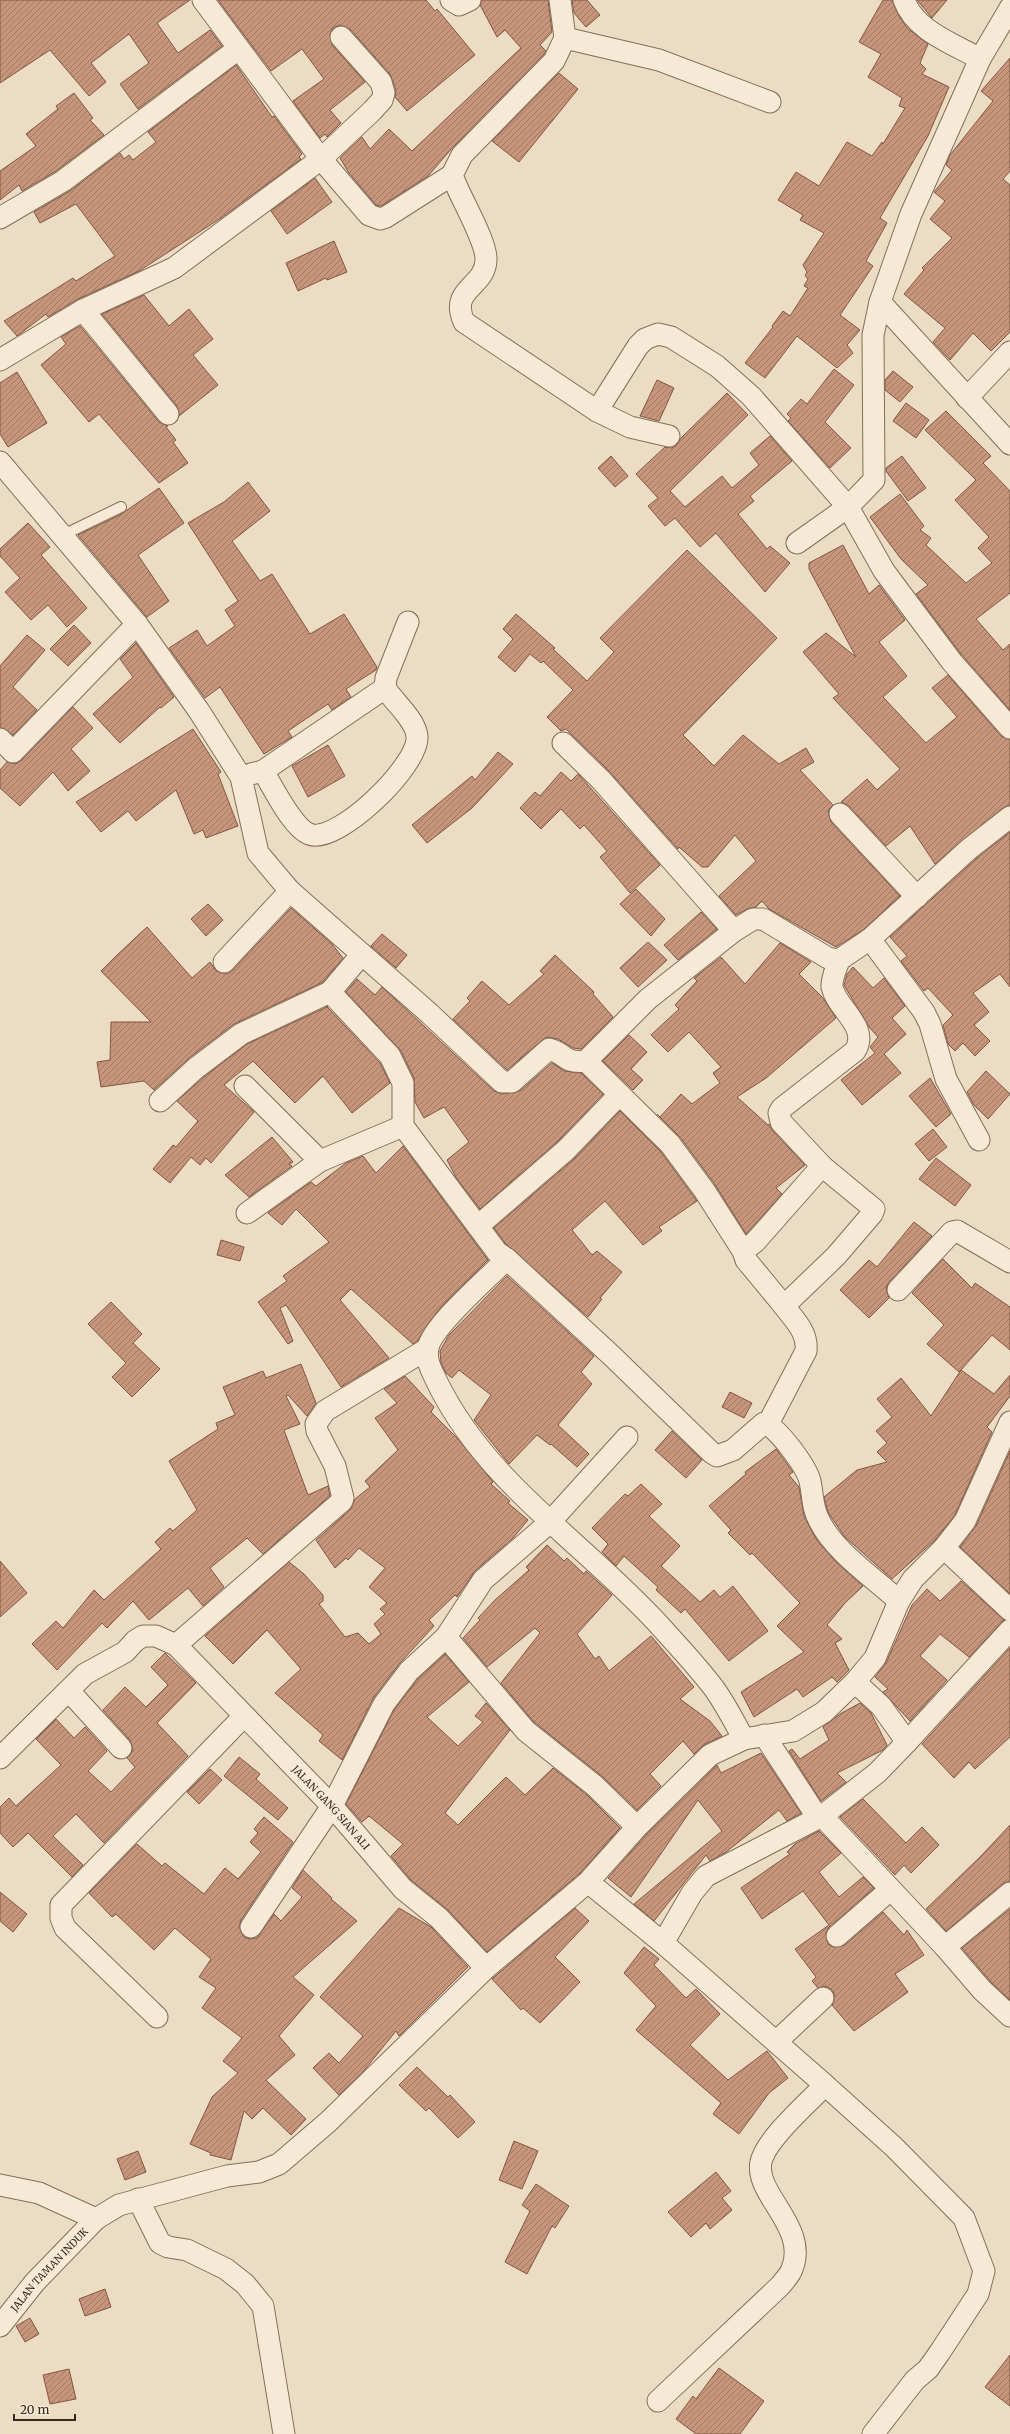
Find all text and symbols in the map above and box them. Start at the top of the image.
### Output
street label: JALAN GANG SIAN ALI [289,1762,373,1852]
street label: JALAN TAMAN INDUK [7,2224,91,2315]
scale bar [14,2396,75,2422]
text: 20 m [20,2402,49,2417]

